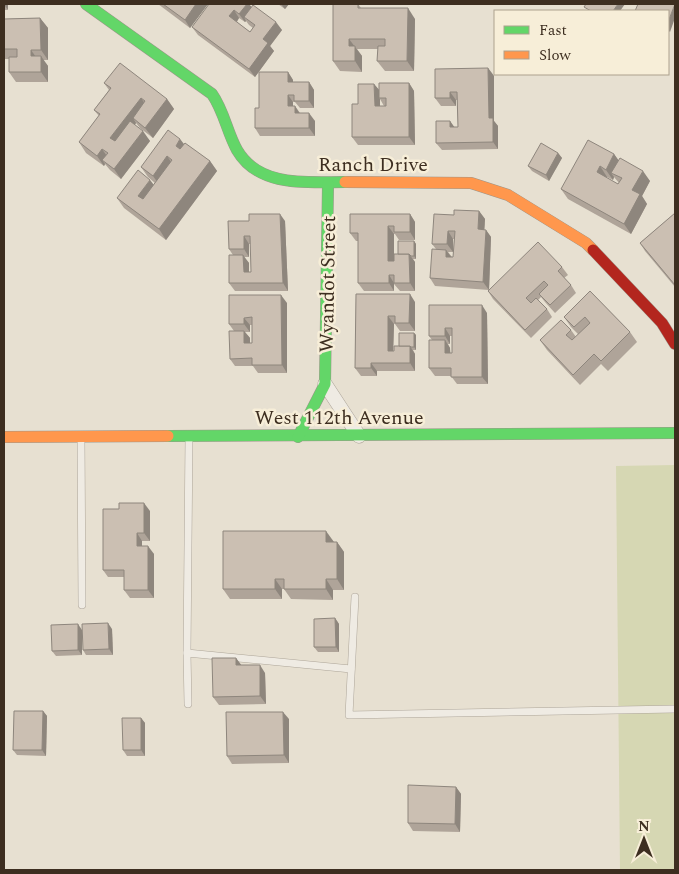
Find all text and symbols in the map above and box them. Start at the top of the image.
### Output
legend [494,10,669,75]
text: Fast [539,19,567,42]
text: Slow [539,44,571,67]
street label: Ranch Drive [318,150,428,180]
street label: Wyandot Street [312,215,344,353]
street label: West 112th Avenue [254,403,424,433]
north arrow [619,814,669,864]
text: N [638,816,650,837]

